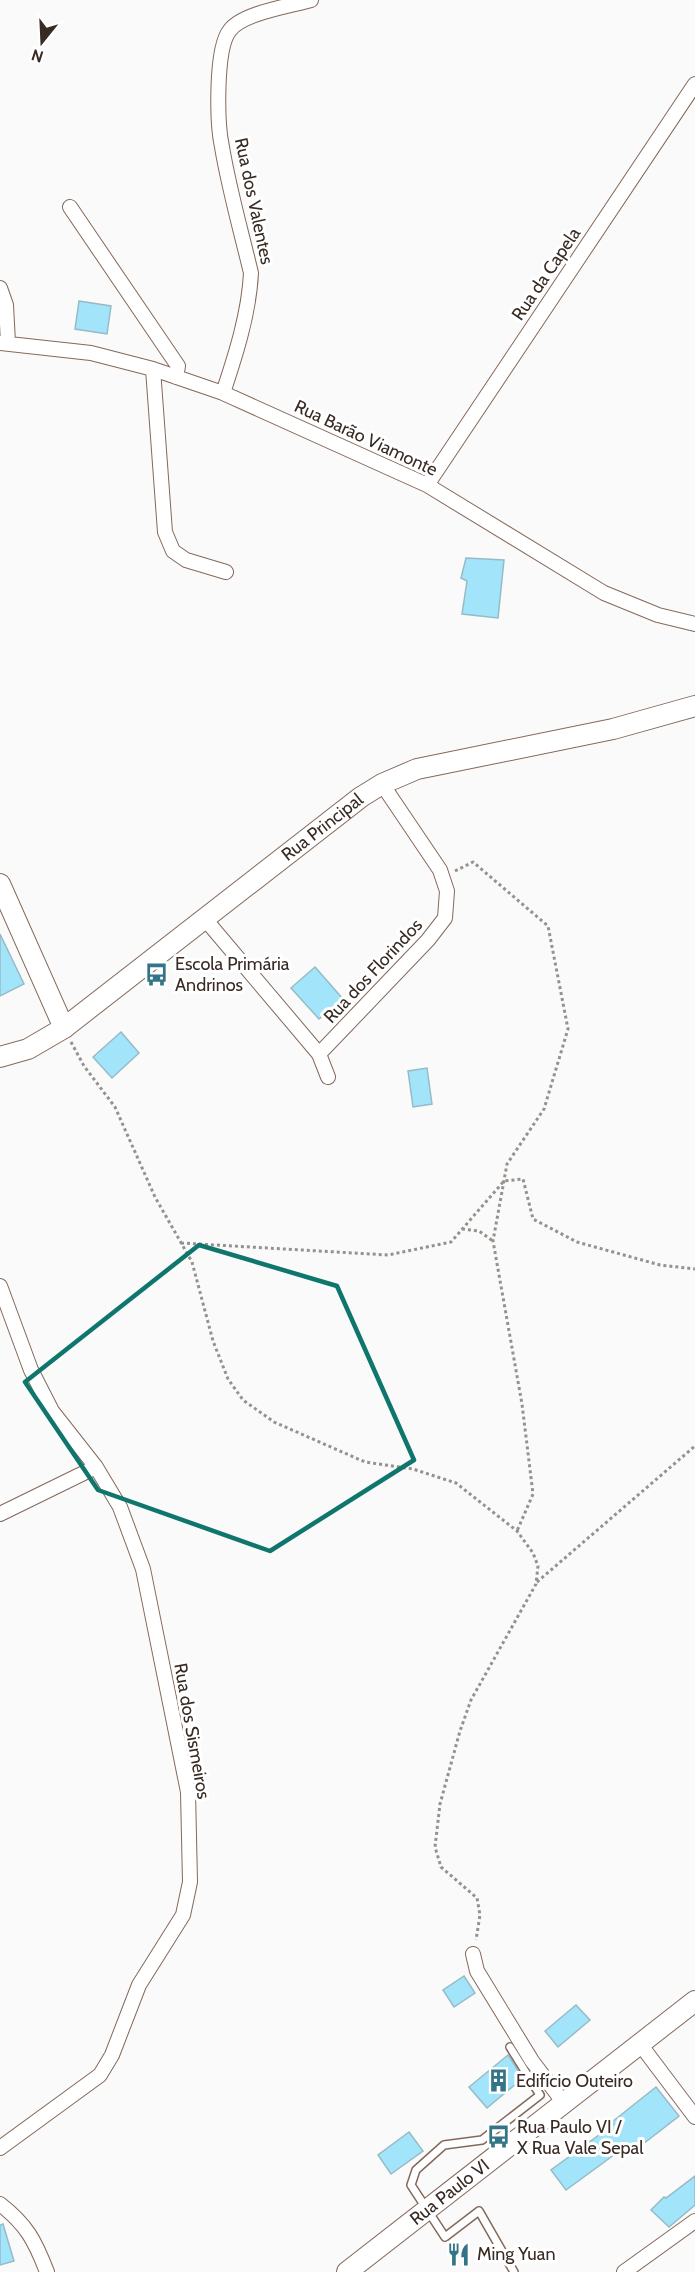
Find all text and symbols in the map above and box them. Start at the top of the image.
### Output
north arrow [12,12,72,72]
text: N [29,45,46,67]
street label: Rua dos Valentes [230,136,278,266]
street label: Rua da Capela [507,223,585,325]
street label: Rua Barão Viamonte [291,395,441,481]
street label: Rua Principal [277,788,368,866]
street label: Rua dos Florindos [319,914,427,1028]
place label: Escola Primária Andrinos [175,953,290,996]
bus stop icon: Escola Primária Andrinos [144,961,170,987]
street label: Rua dos Sismeiros [169,1661,215,1801]
building icon: Edifício Outeiro [485,2068,511,2094]
place label: Edifício Outeiro [516,2070,633,2092]
place label: Rua Paulo VI / X Rua Vale Sepal [517,2116,644,2159]
bus stop icon: Rua Paulo VI / X Rua Vale Sepal [486,2124,512,2150]
street label: Rua Paulo VI [405,2154,494,2230]
restaurant icon: Ming Yuan [446,2241,472,2267]
place label: Ming Yuan [477,2243,555,2265]

